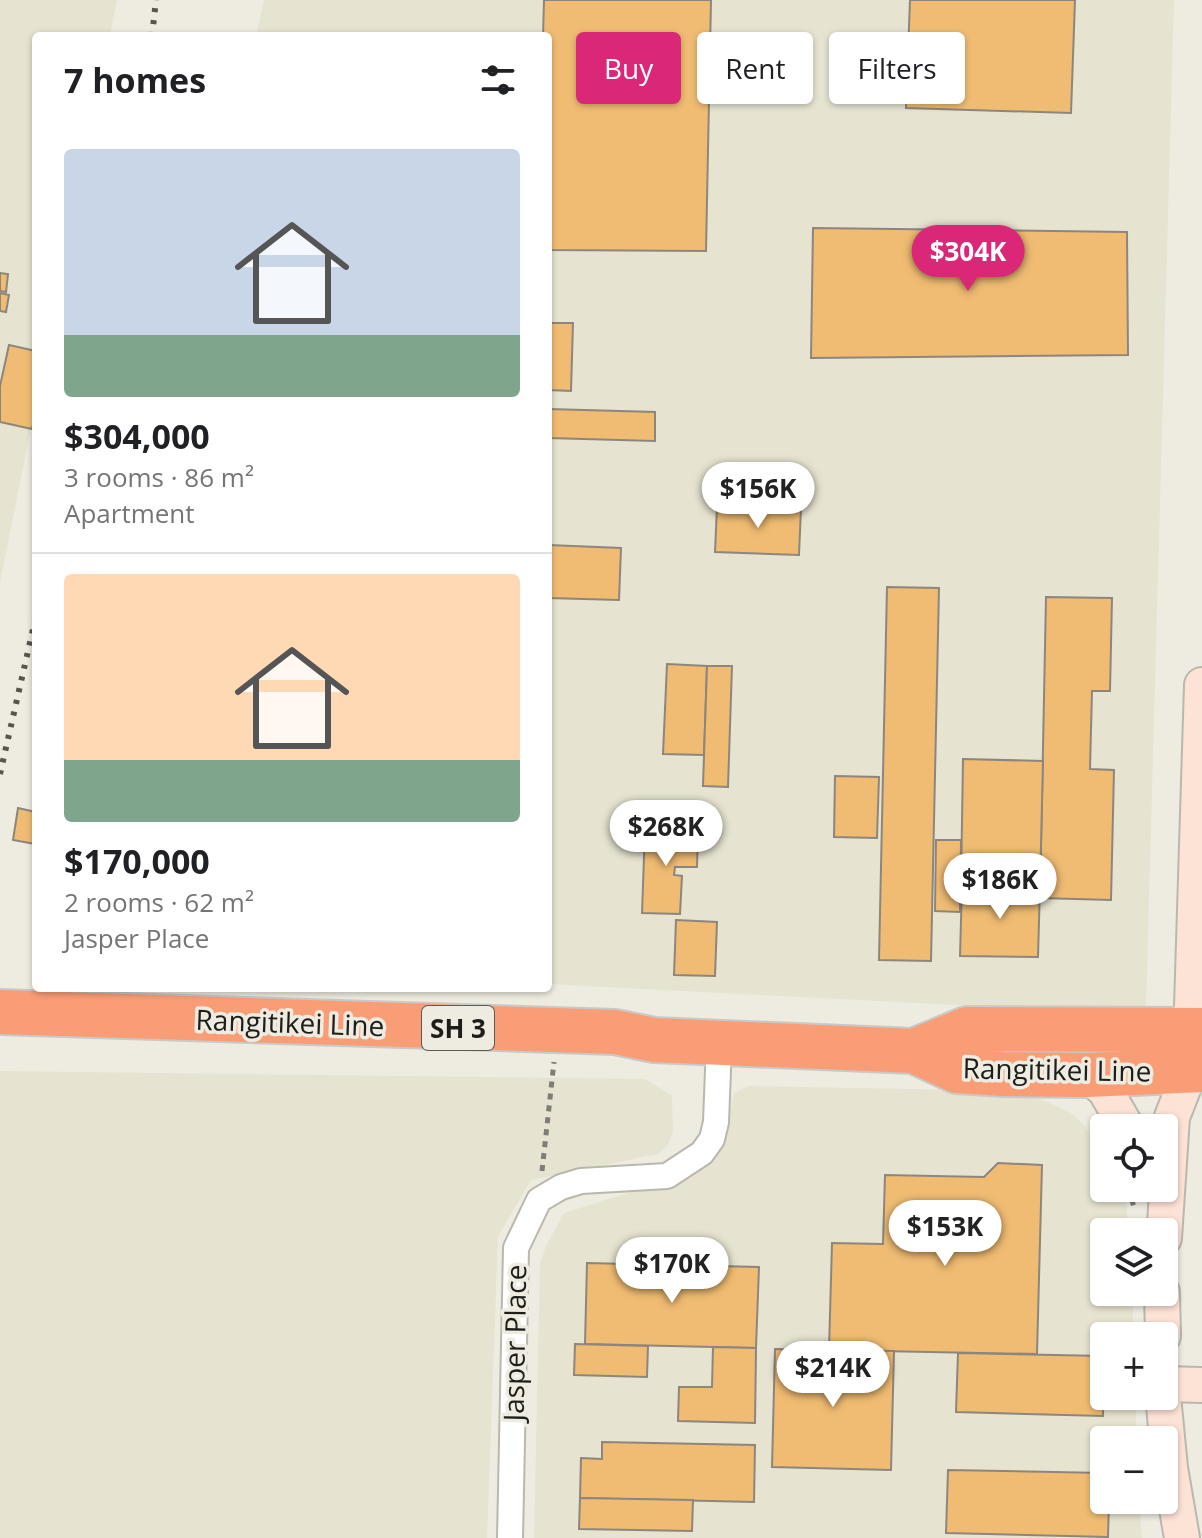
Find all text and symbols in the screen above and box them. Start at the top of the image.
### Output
chip: Buy [576,32,681,104]
chip: Rent [697,32,813,104]
chip: Filters [829,32,965,104]
text: 7 homes [64,57,206,103]
icon: filters [476,58,520,102]
icon: home [220,201,364,345]
pin: $304K [912,225,1024,293]
text: $304K [930,233,1006,269]
text: $304,000 [64,413,210,459]
text: 3 rooms · 86 m² [64,459,254,495]
pin: $156K [702,462,814,530]
text: $156K [720,470,796,506]
text: Apartment [64,495,195,531]
icon: home [220,626,364,770]
pin: $268K [610,800,722,868]
text: $268K [628,808,704,844]
text: $170,000 [64,838,210,884]
pin: $186K [944,853,1056,921]
text: $186K [962,861,1038,897]
text: 2 rooms · 62 m² [64,884,254,920]
text: Jasper Place [64,920,209,956]
street label: Rangitikei Line [195,1000,385,1044]
road number: SH 3 [422,1006,494,1050]
street label: Rangitikei Line [962,1048,1152,1090]
map controls [1090,1114,1178,1514]
button: locate [1090,1114,1178,1202]
pin: $153K [889,1200,1001,1268]
text: $153K [907,1208,983,1244]
button: layers [1090,1218,1178,1306]
pin: $170K [616,1237,728,1305]
text: $170K [634,1245,710,1281]
street label: Jasper Place [494,1264,534,1425]
button: + [1090,1322,1178,1410]
pin: $214K [777,1341,889,1409]
text: $214K [795,1349,871,1385]
button: − [1090,1426,1178,1514]

